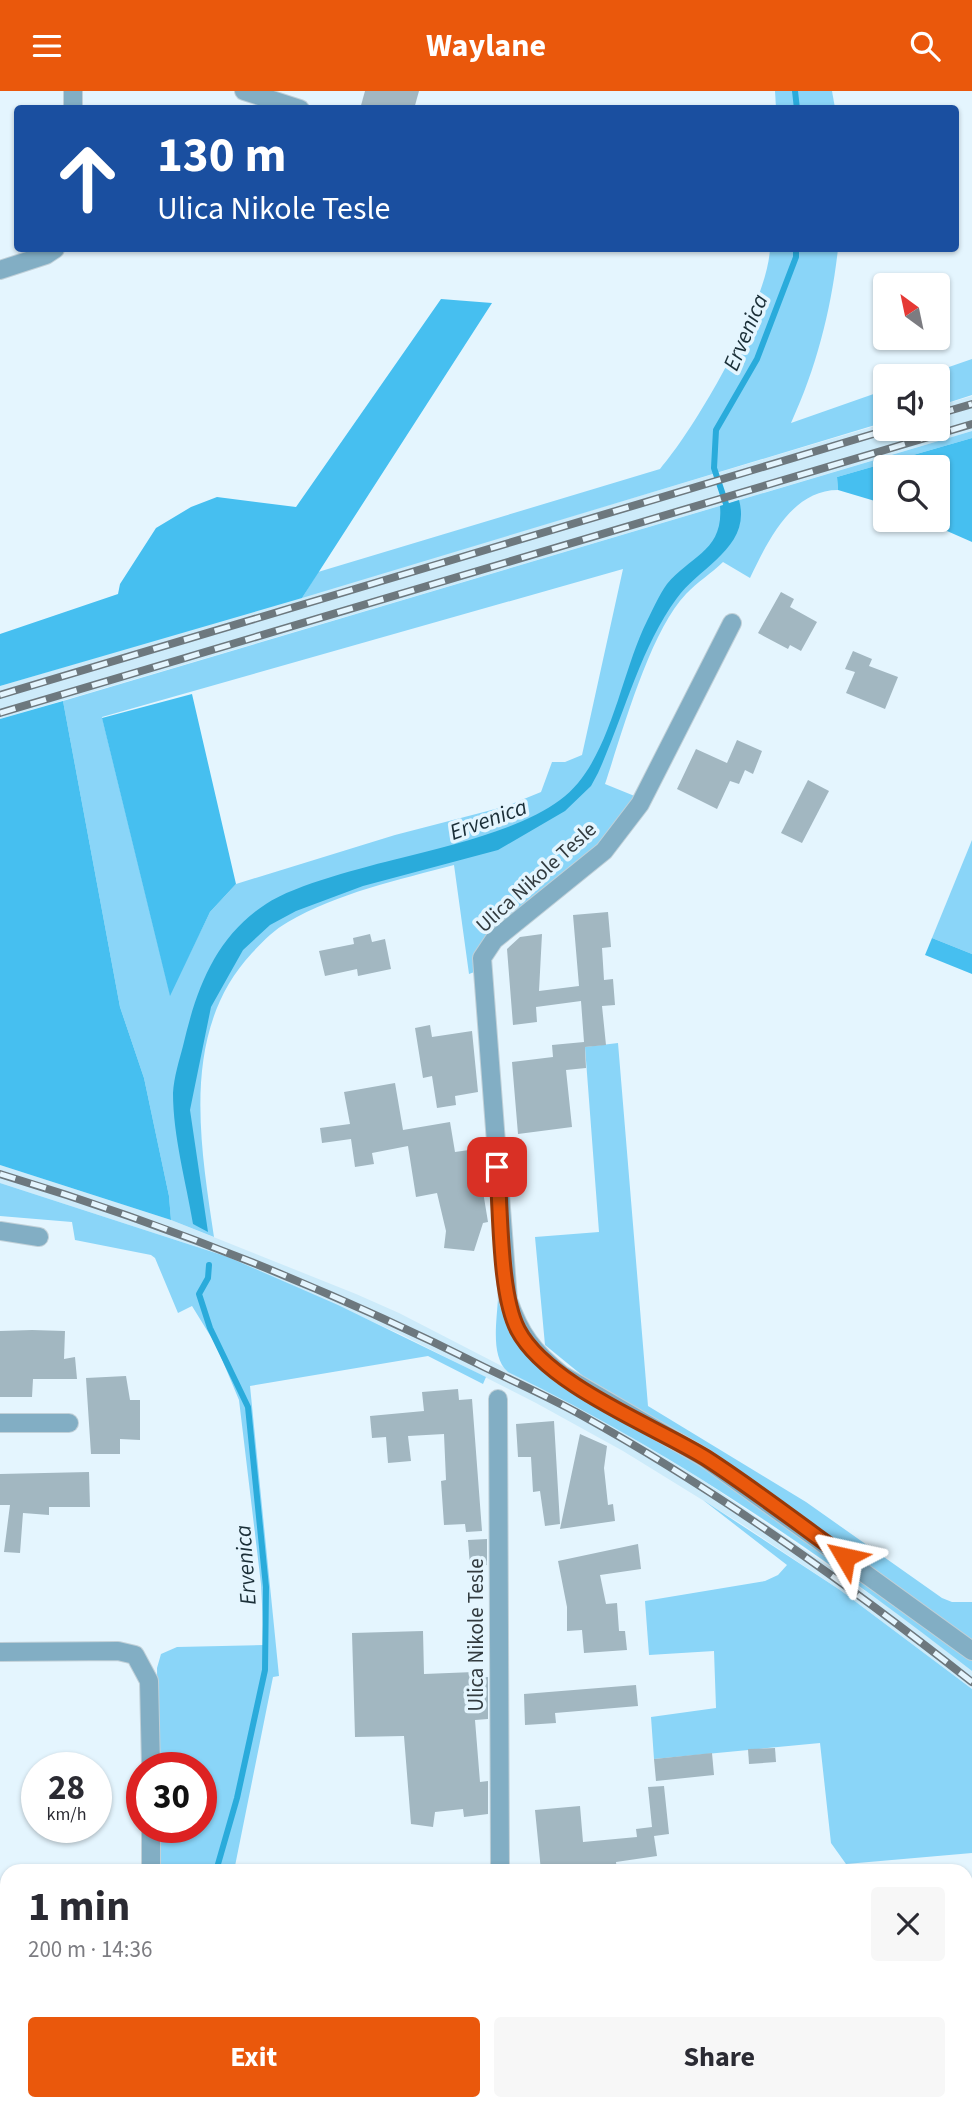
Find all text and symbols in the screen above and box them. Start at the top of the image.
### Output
text: Waylane [426,23,546,69]
icon: menu [28,27,66,65]
icon: search [906,27,944,65]
text: 130 m [157,121,286,191]
icon: ahead [42,133,133,224]
text: Ulica Nikole Tesle [157,186,390,232]
north arrow [873,273,950,350]
map controls [873,273,950,532]
water label: Ervenica [715,289,776,376]
button: sound [873,364,950,441]
button: search [873,455,950,532]
water label: Ervenica [445,790,532,849]
street label: Ulica Nikole Tesle [469,815,603,939]
pin [467,1137,527,1197]
icon: arrive [478,1148,516,1186]
position arrow [808,1520,882,1594]
water label: Ervenica [226,1524,265,1606]
street label: Ulica Nikole Tesle [461,1558,491,1712]
speed limit sign: 30 [126,1752,217,1843]
text: 28 [48,1763,85,1813]
text: km/h [47,1802,86,1827]
text: 1 min [28,1877,130,1937]
button: close [871,1887,945,1961]
text: 200 m · 14:36 [28,1933,152,1966]
button: Exit [28,2017,480,2097]
button: Share [494,2017,945,2097]

